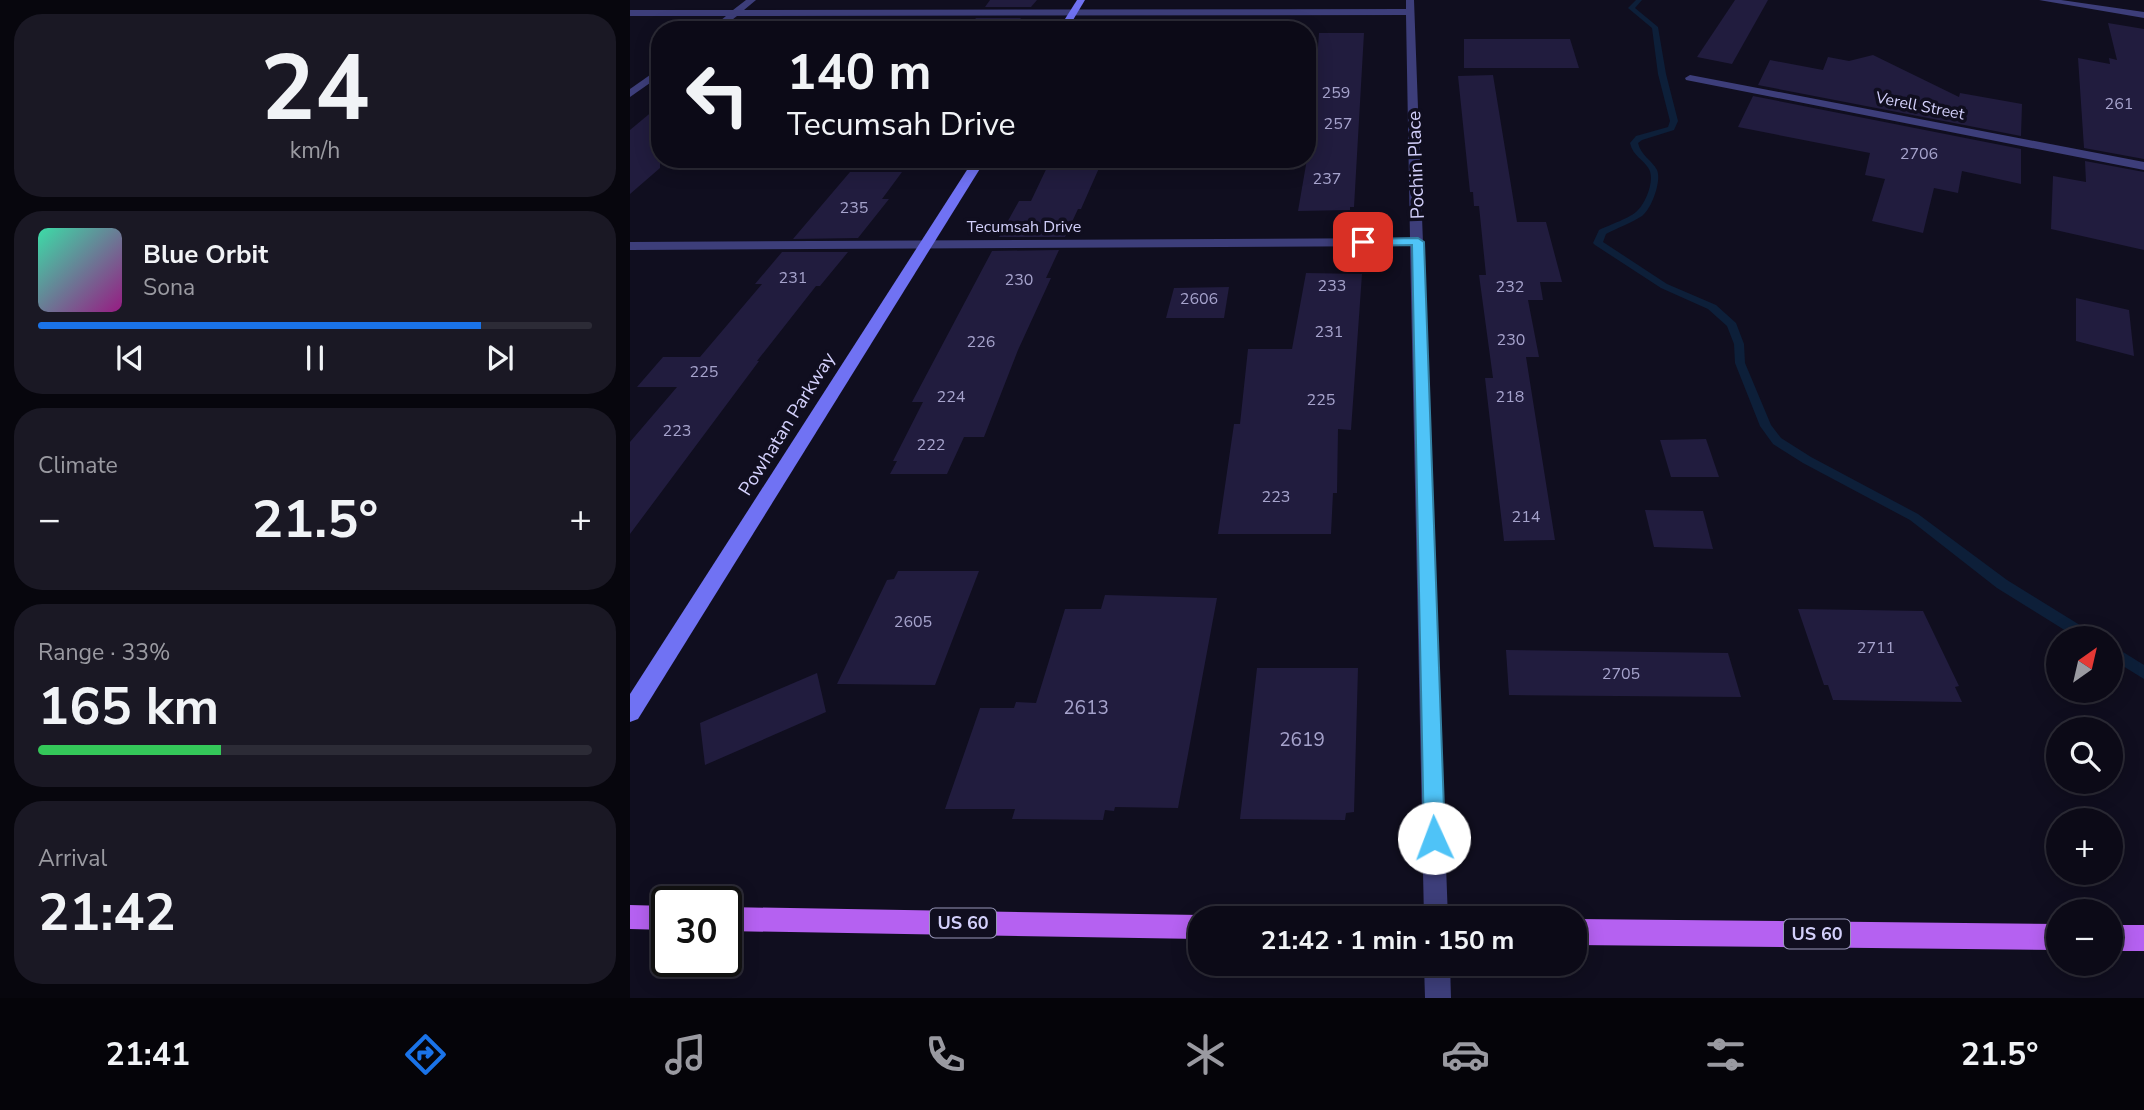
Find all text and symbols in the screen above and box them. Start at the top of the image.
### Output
text: 24 [260,27,370,151]
text: 140 m [787,39,931,106]
icon: left [672,49,763,140]
house number: 259 [1322,82,1350,104]
street label: Verell Street [1873,86,1967,125]
house number: 261 [2105,93,2133,115]
text: Tecumsah Drive [787,103,1016,146]
street label: Pochin Place [1401,110,1431,220]
house number: 257 [1324,113,1352,135]
text: km/h [290,135,340,166]
house number: 2706 [1900,143,1938,165]
house number: 237 [1313,168,1341,190]
house number: 235 [840,197,868,219]
pin [1333,212,1393,272]
street label: Tecumsah Drive [967,216,1081,238]
icon: arrive [1344,223,1382,261]
text: Blue Orbit [143,237,268,272]
house number: 231 [779,267,807,289]
house number: 230 [1005,269,1033,291]
text: Sona [143,272,195,303]
house number: 233 [1318,275,1346,297]
house number: 232 [1496,276,1524,298]
house number: 2606 [1180,288,1218,310]
house number: 231 [1315,321,1343,343]
house number: 230 [1497,329,1525,351]
house number: 226 [967,331,995,353]
icon: previous [111,339,149,377]
icon: pause [296,339,334,377]
icon: next [481,339,519,377]
street label: Powhatan Parkway [732,347,842,501]
house number: 225 [690,361,718,383]
house number: 224 [937,386,966,408]
house number: 218 [1496,386,1524,408]
house number: 225 [1307,389,1335,411]
house number: 223 [663,420,691,442]
house number: 222 [917,434,945,456]
text: Climate [38,450,118,481]
text: 21.5° [252,484,378,555]
house number: 223 [1262,486,1290,508]
text: − [38,494,61,545]
text: + [569,494,592,545]
house number: 214 [1512,506,1541,528]
house number: 2605 [894,611,932,633]
north arrow [2046,626,2123,704]
map controls [2046,626,2123,976]
text: Range · 33% [38,637,170,668]
house number: 2711 [1857,637,1895,659]
house number: 2705 [1602,663,1640,685]
text: 165 km [38,671,219,742]
house number: 2613 [1063,695,1109,721]
button: search [2046,717,2123,794]
house number: 2619 [1279,727,1325,753]
position arrow [1397,801,1471,875]
button: + [2046,808,2123,885]
text: Arrival [38,843,107,874]
text: 21:42 [38,877,176,948]
speed limit sign: 30 [651,886,742,977]
button: − [2046,899,2123,976]
road number: US 60 [930,908,996,938]
road number: US 60 [1784,919,1850,948]
text: 21:42 · 1 min · 150 m [1261,923,1514,958]
icon: directions [401,1030,450,1079]
icon: music [661,1030,710,1079]
icon: phone [921,1030,970,1079]
icon: climate [1181,1030,1230,1079]
icon: car [1441,1030,1490,1079]
icon: filters [1701,1030,1750,1079]
text: 21:41 [105,1033,190,1076]
text: 21.5° [1961,1033,2038,1076]

